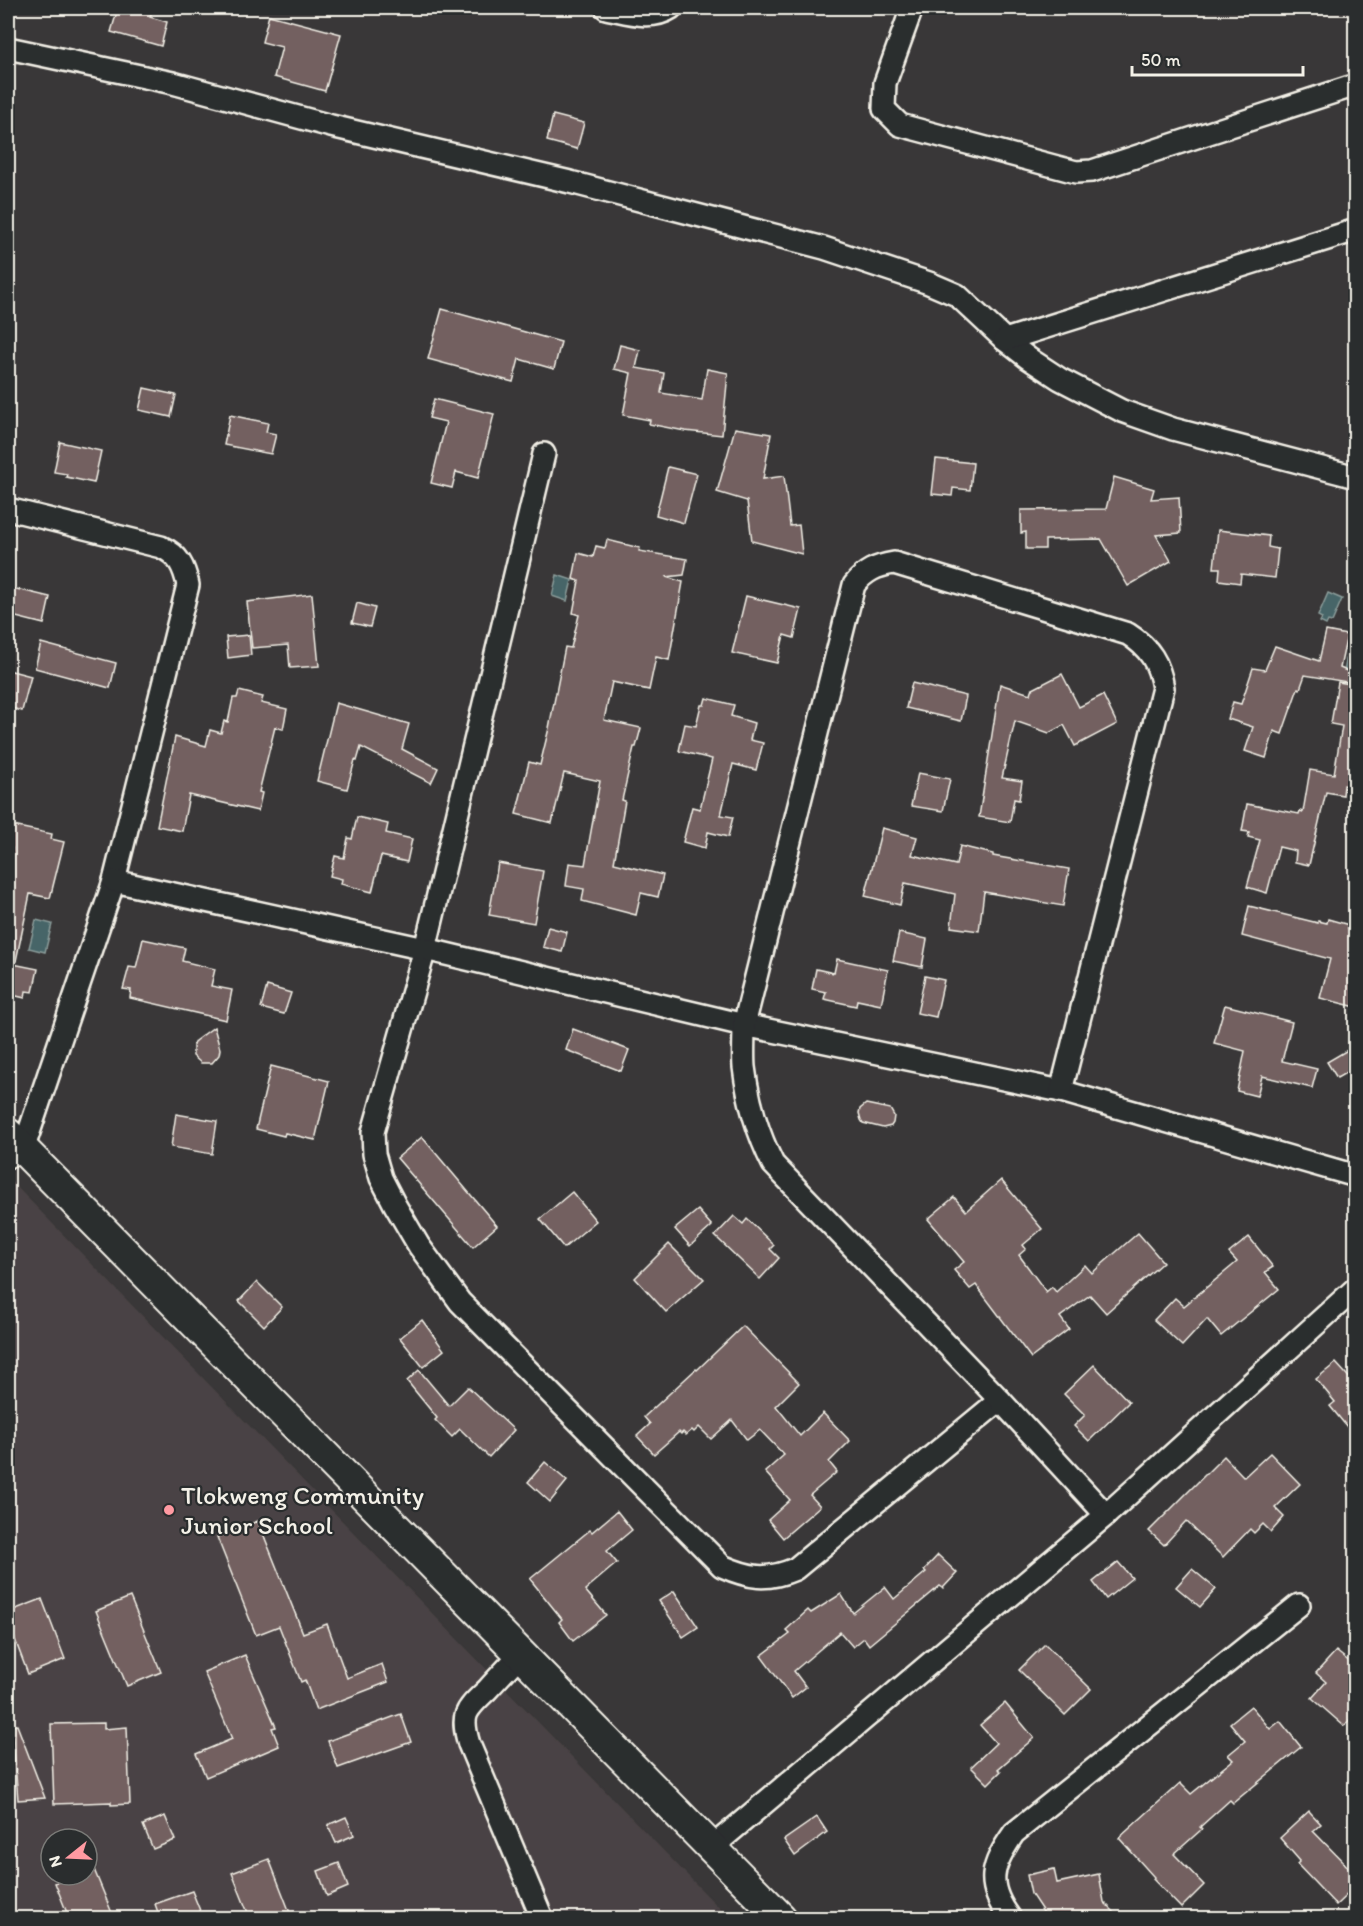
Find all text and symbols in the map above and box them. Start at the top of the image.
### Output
scale bar [1132,39,1303,77]
text: 50 m [1141,49,1181,71]
place label: Tlokweng Community Junior School [181,1479,424,1541]
marker: Tlokweng Community Junior School [162,1503,176,1517]
north arrow [39,1827,99,1887]
text: N [45,1853,66,1870]

